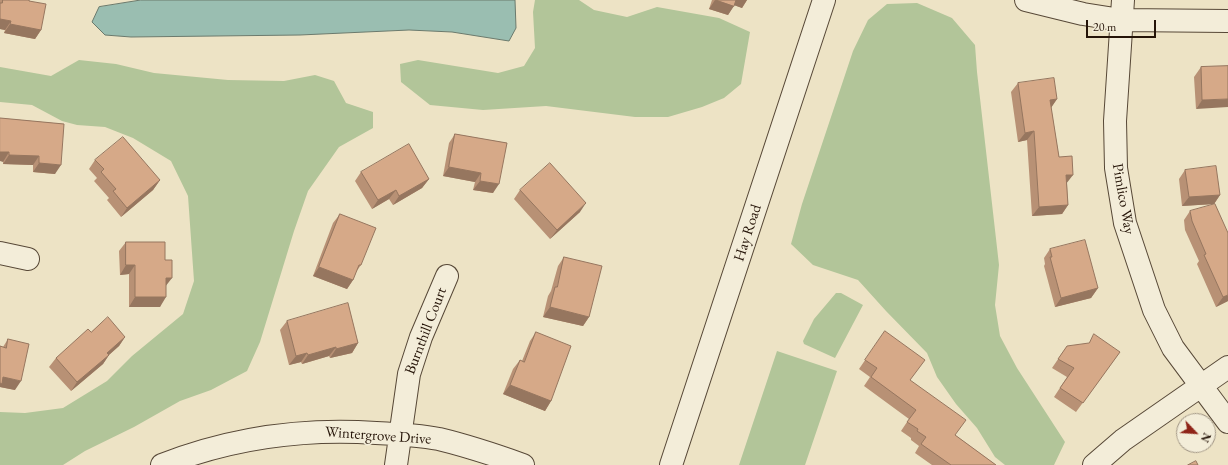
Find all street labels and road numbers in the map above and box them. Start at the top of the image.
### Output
street label: Pimlico Way [1108,162,1138,236]
street label: Hay Road [730,202,766,264]
street label: Burnthill Court [401,285,451,377]
street label: Wintergrove Drive [324,423,432,449]

